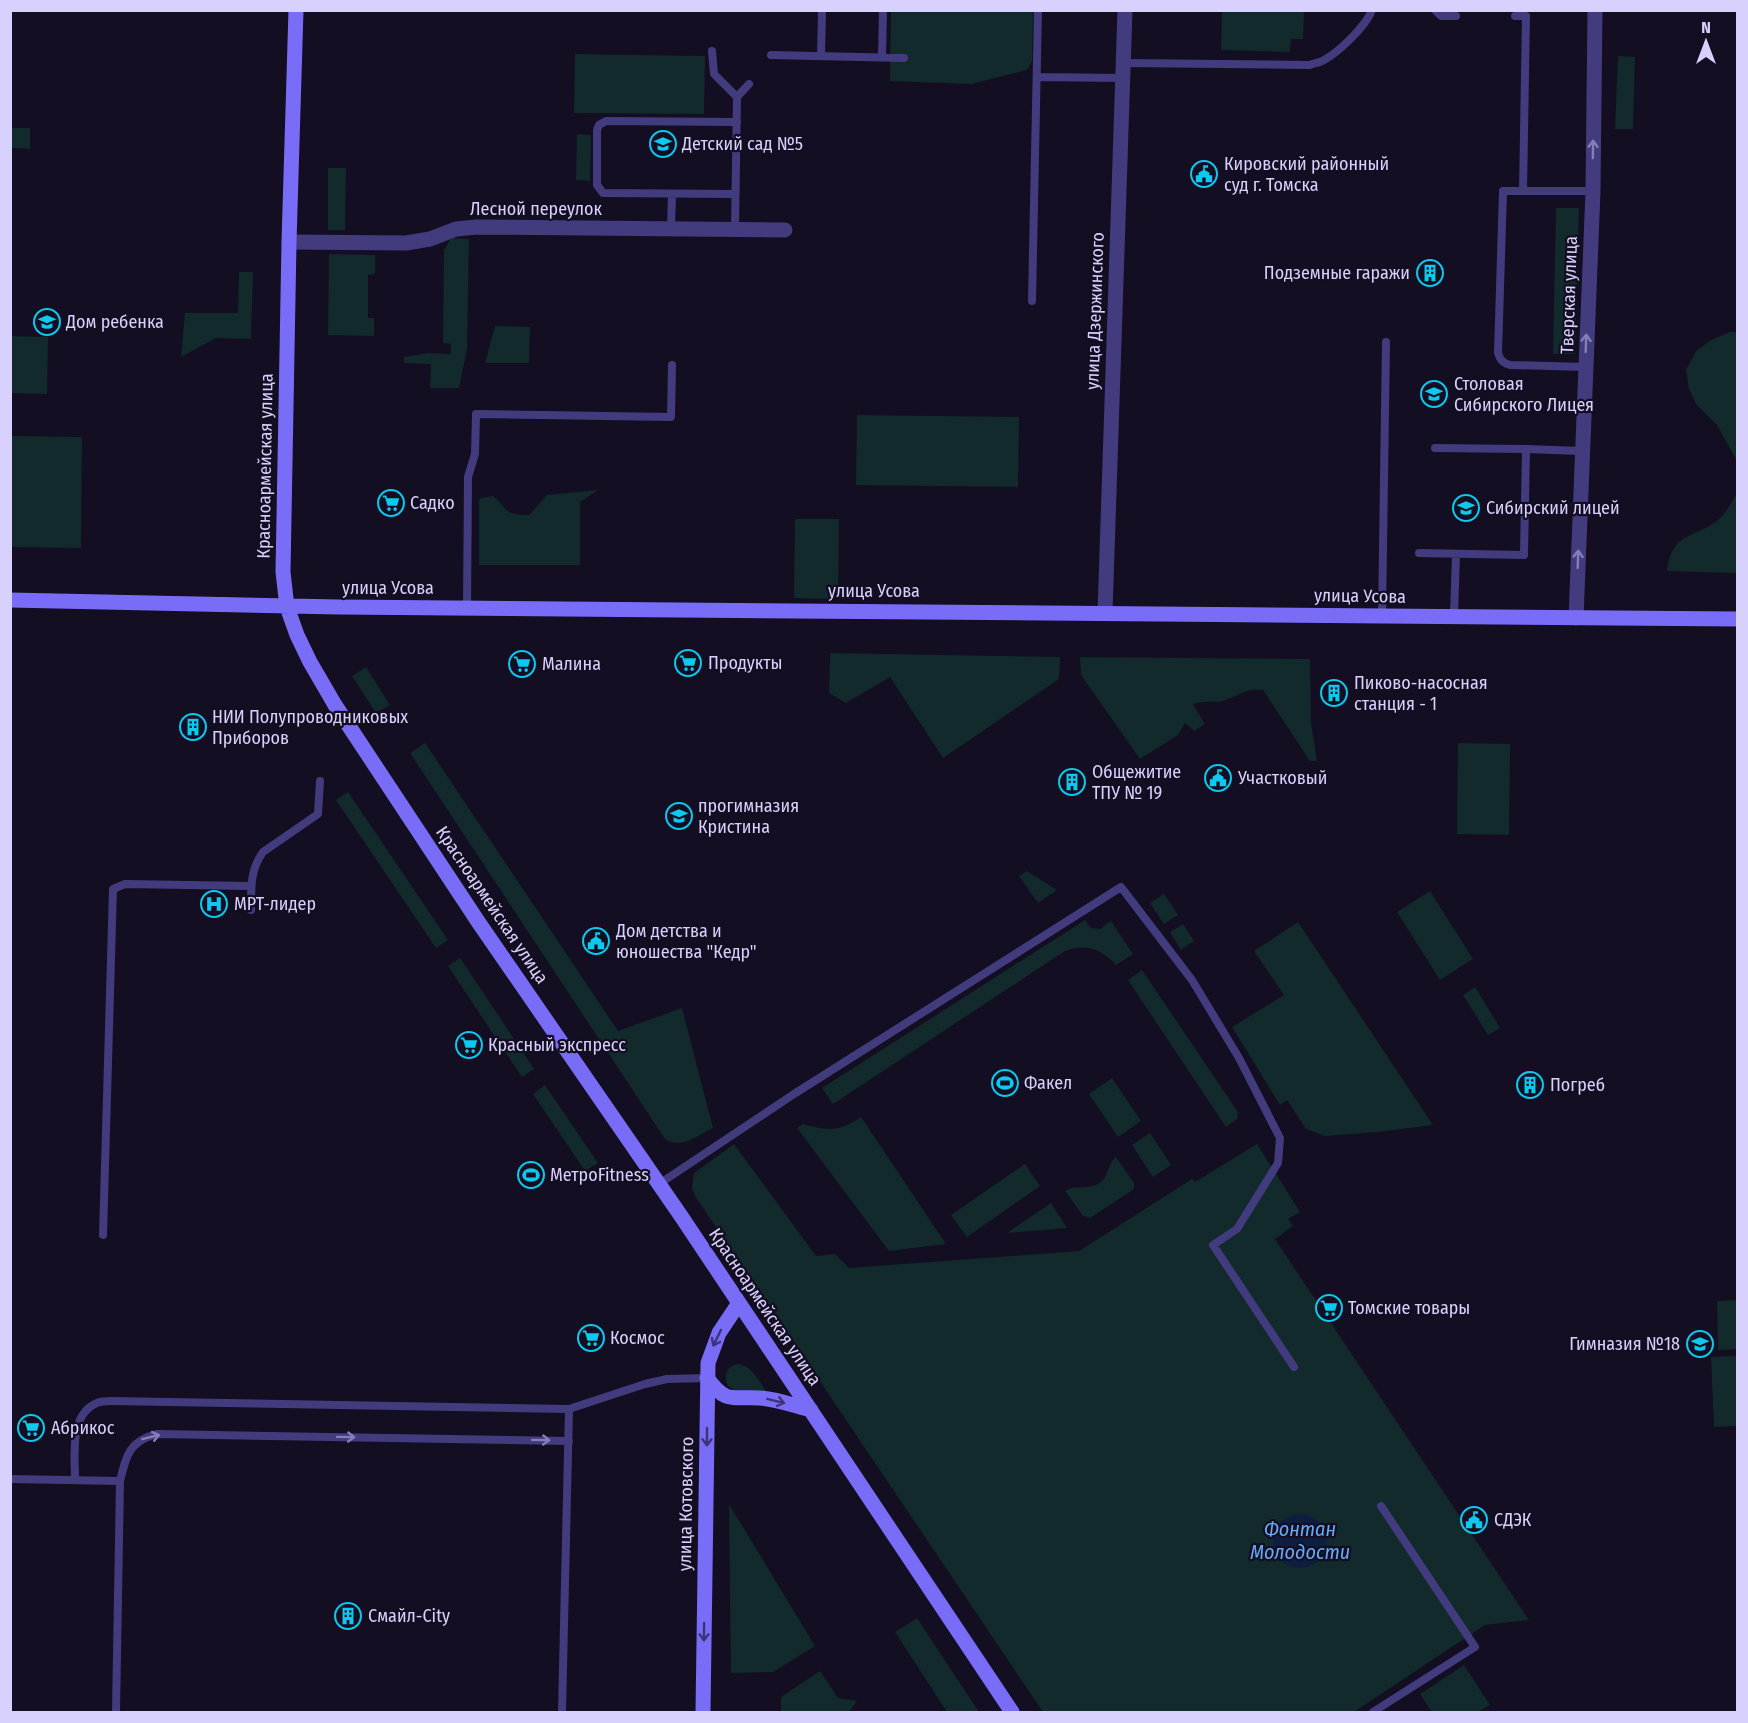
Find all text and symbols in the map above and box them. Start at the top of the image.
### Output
north arrow [1676,12,1736,72]
text: N [1701,18,1711,37]
school or university icon: Детский сад №5 [648,129,678,159]
place label: Детский сад №5 [681,133,803,155]
one-way arrow [1587,139,1599,159]
place label: Кировский районный суд г. Томска [1224,153,1389,196]
public building icon: Кировский районный суд г. Томска [1189,159,1219,189]
street label: Лесной переулок [470,198,603,220]
street label: улица Дзержинского [1081,232,1109,390]
street label: Тверская улица [1556,235,1582,354]
building icon: Подземные гаражи [1415,258,1445,288]
place label: Подземные гаражи [1264,262,1410,284]
school or university icon: Дом ребенка [32,307,62,337]
place label: Дом ребенка [65,311,164,333]
one-way arrow [1581,334,1592,354]
street label: Красноармейская улица [252,373,278,559]
place label: Столовая Сибирского Лицея [1454,373,1594,416]
school or university icon: Столовая Сибирского Лицея [1419,379,1449,409]
supermarket icon: Садко [376,488,406,518]
place label: Садко [410,492,455,514]
school or university icon: Сибирский лицей [1451,493,1481,523]
place label: Сибирский лицей [1486,497,1620,519]
one-way arrow [1572,550,1583,570]
street label: улица Усова [342,577,434,599]
street label: улица Усова [828,580,920,602]
street label: улица Усова [1314,584,1406,608]
supermarket icon: Продукты [673,648,703,678]
supermarket icon: Малина [507,649,537,679]
place label: Продукты [708,652,783,674]
place label: Малина [542,653,601,675]
place label: Пиково-насосная станция - 1 [1354,672,1488,715]
building icon: Пиково-насосная станция - 1 [1319,678,1349,708]
place label: НИИ Полупроводниковых Приборов [212,706,408,749]
building icon: НИИ Полупроводниковых Приборов [178,712,208,742]
place label: Общежитие ТПУ № 19 [1092,761,1181,804]
public building icon: Участковый [1203,763,1233,793]
building icon: Общежитие ТПУ № 19 [1057,767,1087,797]
place label: Участковый [1237,767,1327,789]
place label: прогимназия Кристина [698,795,799,838]
school or university icon: прогимназия Кристина [664,801,694,831]
street label: Красноармейская улица [431,822,553,988]
hospital icon: МРТ-лидер [199,889,229,919]
place label: МРТ-лидер [234,893,316,915]
place label: Дом детства и юношества "Кедр" [615,920,757,963]
public building icon: Дом детства и юношества "Кедр" [581,926,611,956]
supermarket icon: Красный экспресс [454,1030,484,1060]
place label: Красный экспресс [488,1034,626,1056]
sports icon: Факел [990,1068,1020,1098]
building icon: Погреб [1515,1070,1545,1100]
place label: Факел [1024,1072,1072,1094]
place label: Погреб [1550,1074,1605,1096]
sports icon: МетроFitness [516,1160,546,1190]
place label: МетроFitness [550,1164,649,1186]
street label: Красноармейская улица [704,1224,826,1390]
supermarket icon: Томские товары [1314,1293,1344,1323]
place label: Томские товары [1348,1297,1470,1319]
supermarket icon: Космос [576,1323,606,1353]
place label: Космос [610,1327,665,1349]
one-way arrow [710,1329,722,1347]
school or university icon: Гимназия №18 [1685,1329,1715,1359]
place label: Гимназия №18 [1569,1333,1680,1355]
one-way arrow [766,1396,785,1408]
supermarket icon: Абрикос [16,1413,46,1443]
place label: Абрикос [51,1417,115,1439]
one-way arrow [701,1426,713,1446]
one-way arrow [141,1431,160,1443]
one-way arrow [335,1431,355,1443]
one-way arrow [530,1435,550,1446]
street label: улица Котовского [674,1437,698,1571]
public building icon: СДЭК [1459,1505,1489,1535]
place label: СДЭК [1494,1509,1532,1531]
water label: Фонтан Молодости [1250,1517,1350,1564]
building icon: Смайл-City [333,1601,363,1631]
place label: Смайл-City [368,1605,450,1627]
one-way arrow [698,1621,710,1641]

